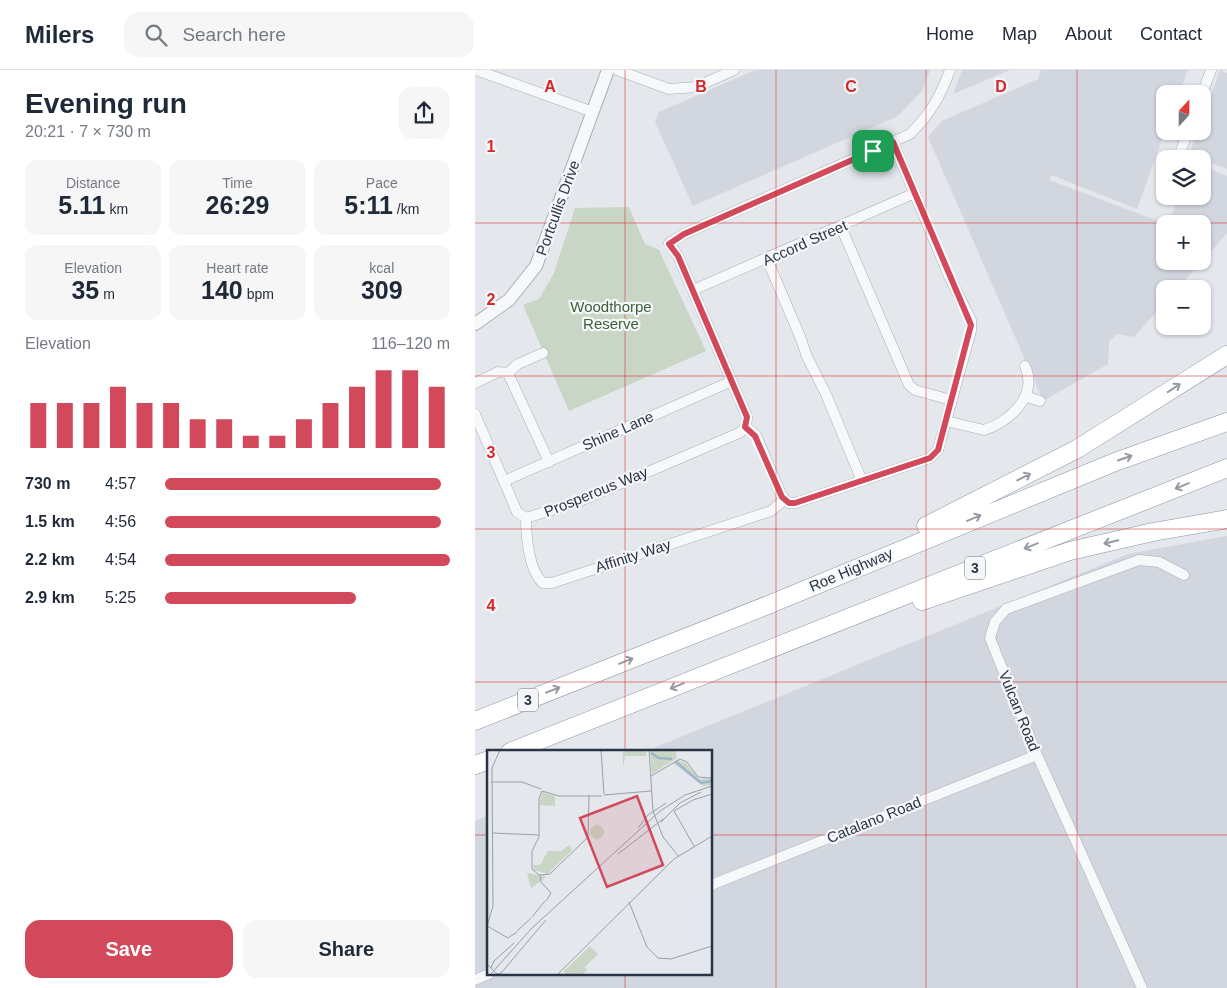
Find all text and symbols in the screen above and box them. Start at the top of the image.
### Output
search box [124,12,474,57]
text: Milers [25,21,94,48]
icon: search [142,21,170,49]
text: Search here [182,24,286,45]
text: Home [926,24,974,44]
text: Map [1002,24,1037,44]
text: About [1065,24,1112,44]
text: Contact [1140,24,1202,44]
text: A [544,78,556,95]
text: B [695,78,707,95]
text: C [845,78,857,95]
text: D [995,78,1007,95]
north arrow [1156,85,1211,140]
map controls [1156,85,1211,335]
button: share [398,87,450,139]
text: Evening run [25,88,187,119]
text: 20:21 · 7 × 730 m [25,123,151,140]
pin [852,130,894,172]
icon: arrive [859,137,887,165]
text: 1 [487,138,496,155]
button: layers [1156,150,1211,205]
street label: Portcullis Drive [532,158,583,258]
text: Distance [66,175,120,191]
text: Time [222,175,253,191]
text: Pace [366,175,398,191]
text: 5.11 [58,191,106,219]
text: 26:29 [206,191,269,219]
text: 5:11 [344,191,393,219]
text: km [106,201,128,217]
text: /km [393,201,419,217]
button: + [1156,215,1211,270]
street label: Accord Street [760,216,851,269]
text: Elevation [64,260,122,276]
text: Heart rate [206,260,269,276]
text: kcal [369,260,394,276]
text: 35 [71,276,99,304]
text: 140 [201,276,243,304]
text: 309 [361,276,403,304]
button: − [1156,280,1211,335]
text: m [99,286,115,302]
text: bpm [243,286,274,302]
text: 2 [487,291,496,308]
park label: Woodthorpe Reserve [570,298,652,332]
text: Elevation [25,335,91,352]
text: 116–120 m [371,335,450,352]
one-way arrow [1167,383,1181,393]
street label: Shine Lane [580,407,656,454]
text: 3 [487,444,496,461]
one-way arrow [1117,453,1132,462]
street label: Prosperous Way [541,463,651,520]
one-way arrow [1016,472,1031,481]
text: 730 m [25,475,70,492]
text: 4:57 [105,475,136,492]
one-way arrow [1175,482,1190,491]
text: 1.5 km [25,513,75,530]
text: 4:56 [105,513,136,530]
one-way arrow [966,513,981,523]
street label: Affinity Way [593,535,673,576]
one-way arrow [1104,538,1120,547]
one-way arrow [1024,542,1039,551]
street label: Roe Highway [806,544,896,595]
text: 2.2 km [25,551,75,568]
text: 4:54 [105,551,136,568]
road number: 3 [965,556,985,579]
text: 2.9 km [25,589,75,606]
text: 5:25 [105,589,136,606]
text: 4 [487,597,496,614]
one-way arrow [618,656,633,665]
street label: Vulcan Road [996,668,1043,754]
one-way arrow [670,682,685,692]
one-way arrow [545,685,560,694]
road number: 3 [518,688,538,712]
inset map [487,750,713,976]
street label: Catalano Road [824,793,923,846]
button: Save [25,920,233,978]
button: Share [243,920,450,978]

